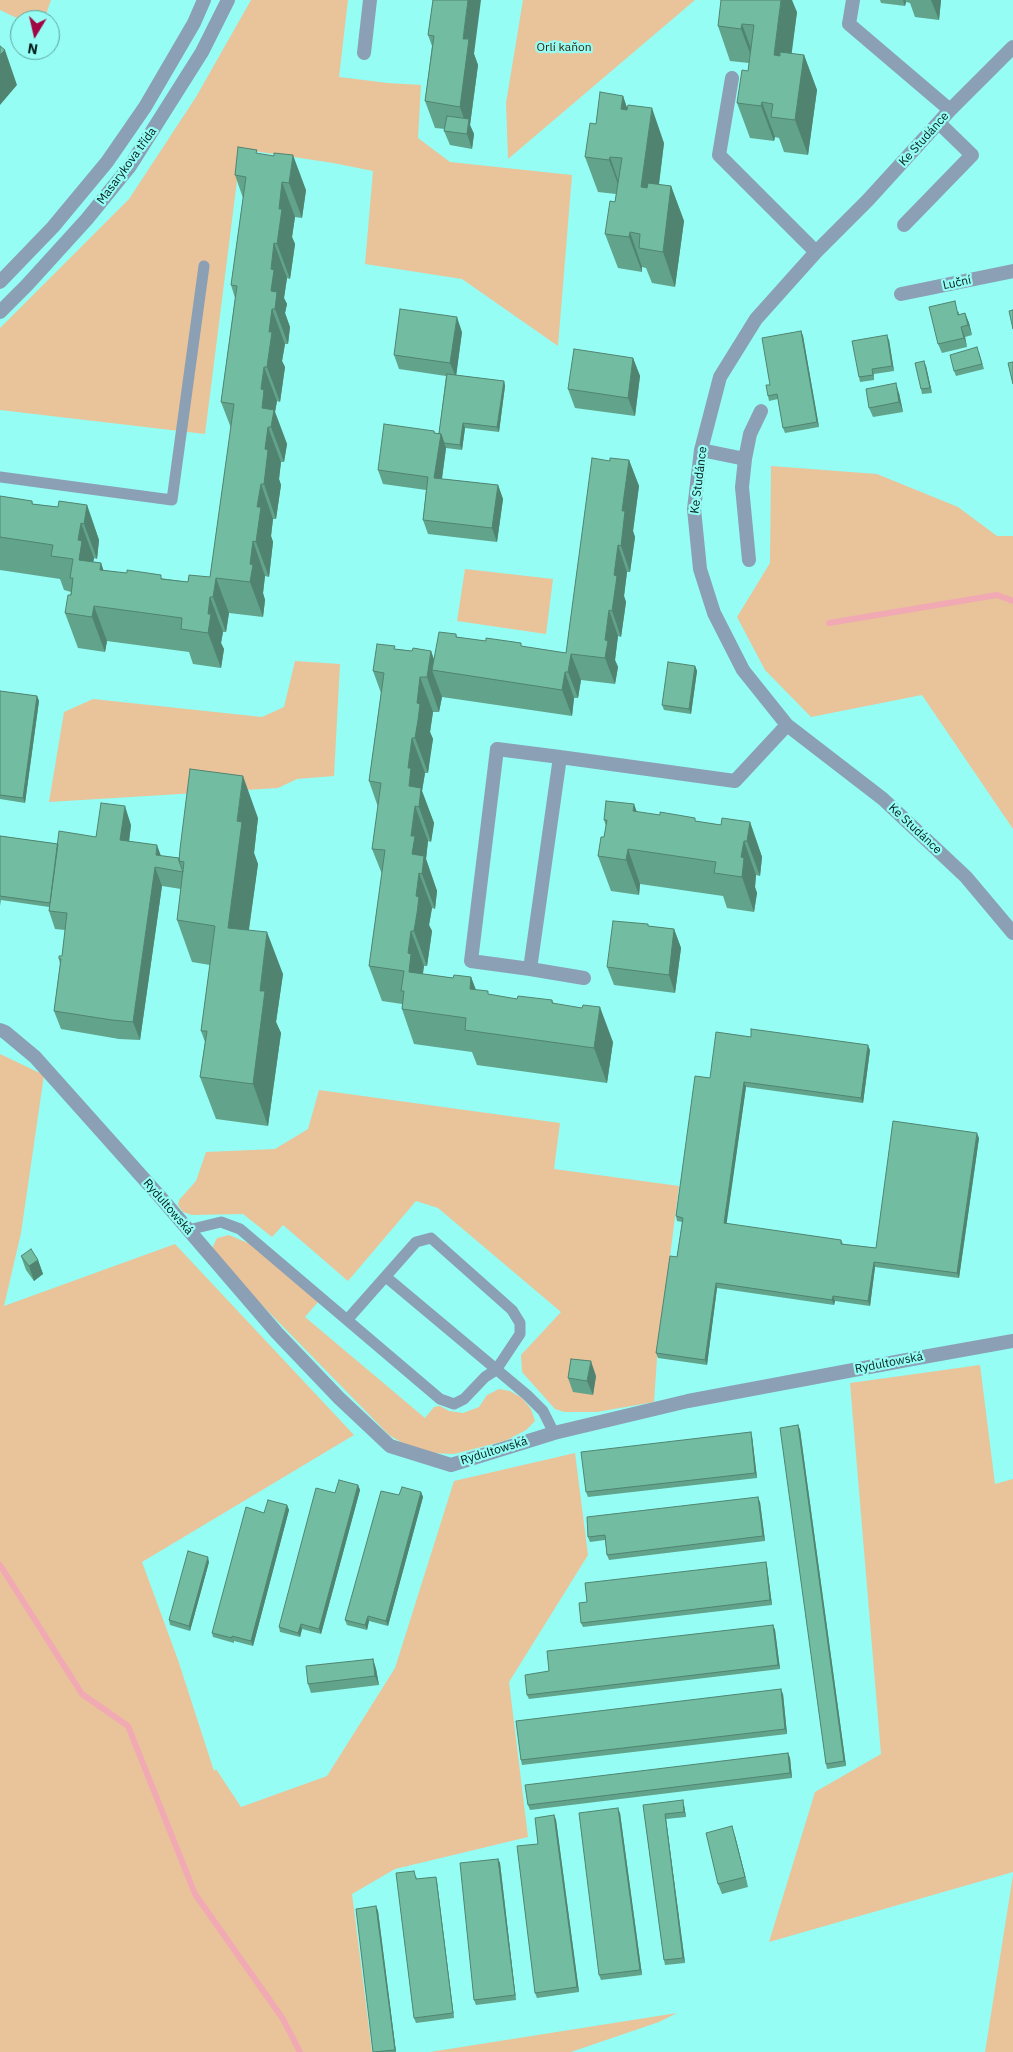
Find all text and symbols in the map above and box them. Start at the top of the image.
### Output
north arrow [10,10,60,60]
text: N [26,39,39,59]
park label: Orlí kaňon [536,41,592,55]
street label: Ke Studánce [896,109,952,169]
street label: Masarykova třída [94,125,160,207]
street label: Luční [942,273,972,293]
street label: Ke Studánce [688,446,710,514]
street label: Ke Studánce [885,801,945,857]
street label: Rydultowská [140,1176,196,1238]
street label: Rydultowská [854,1349,924,1377]
street label: Rydultowská [459,1434,529,1468]

